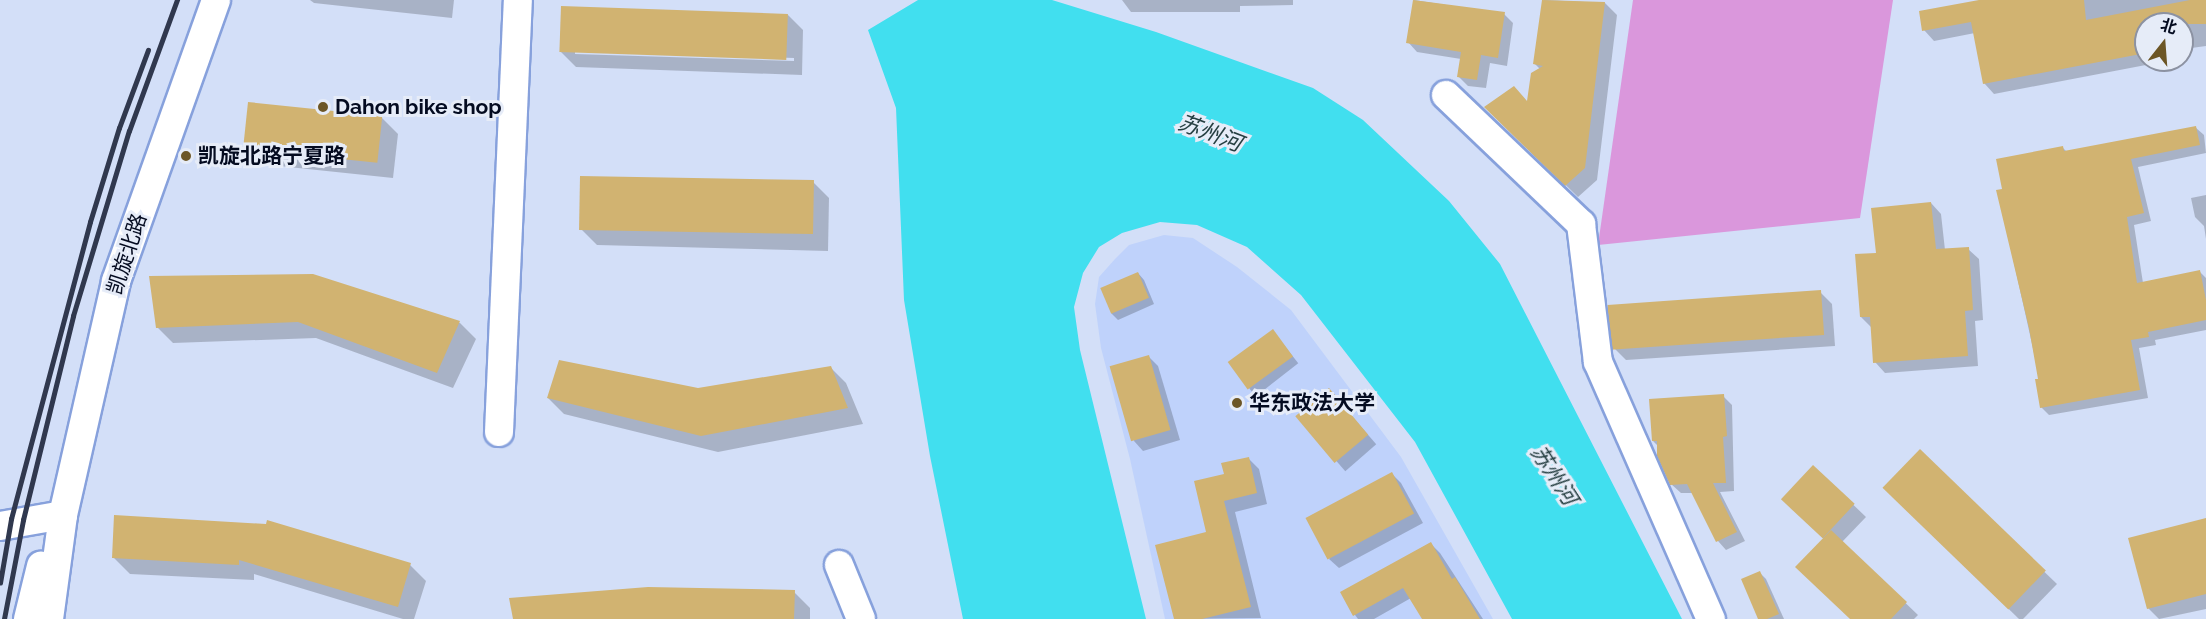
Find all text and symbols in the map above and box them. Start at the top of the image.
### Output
north arrow [2134,12,2194,72]
text: 北 [2158,15,2179,38]
place label: Dahon bike shop [335,94,502,120]
marker: Dahon bike shop [316,100,330,114]
water label: 苏州河 [1174,109,1246,157]
place label: 凯旋北路宁夏路 [198,143,345,169]
marker: 凯旋北路宁夏路 [179,149,193,163]
street label: 凯旋北路 [102,210,152,298]
place label: 华东政法大学 [1249,390,1375,416]
marker: 华东政法大学 [1230,396,1244,410]
water label: 苏州河 [1525,440,1583,510]

